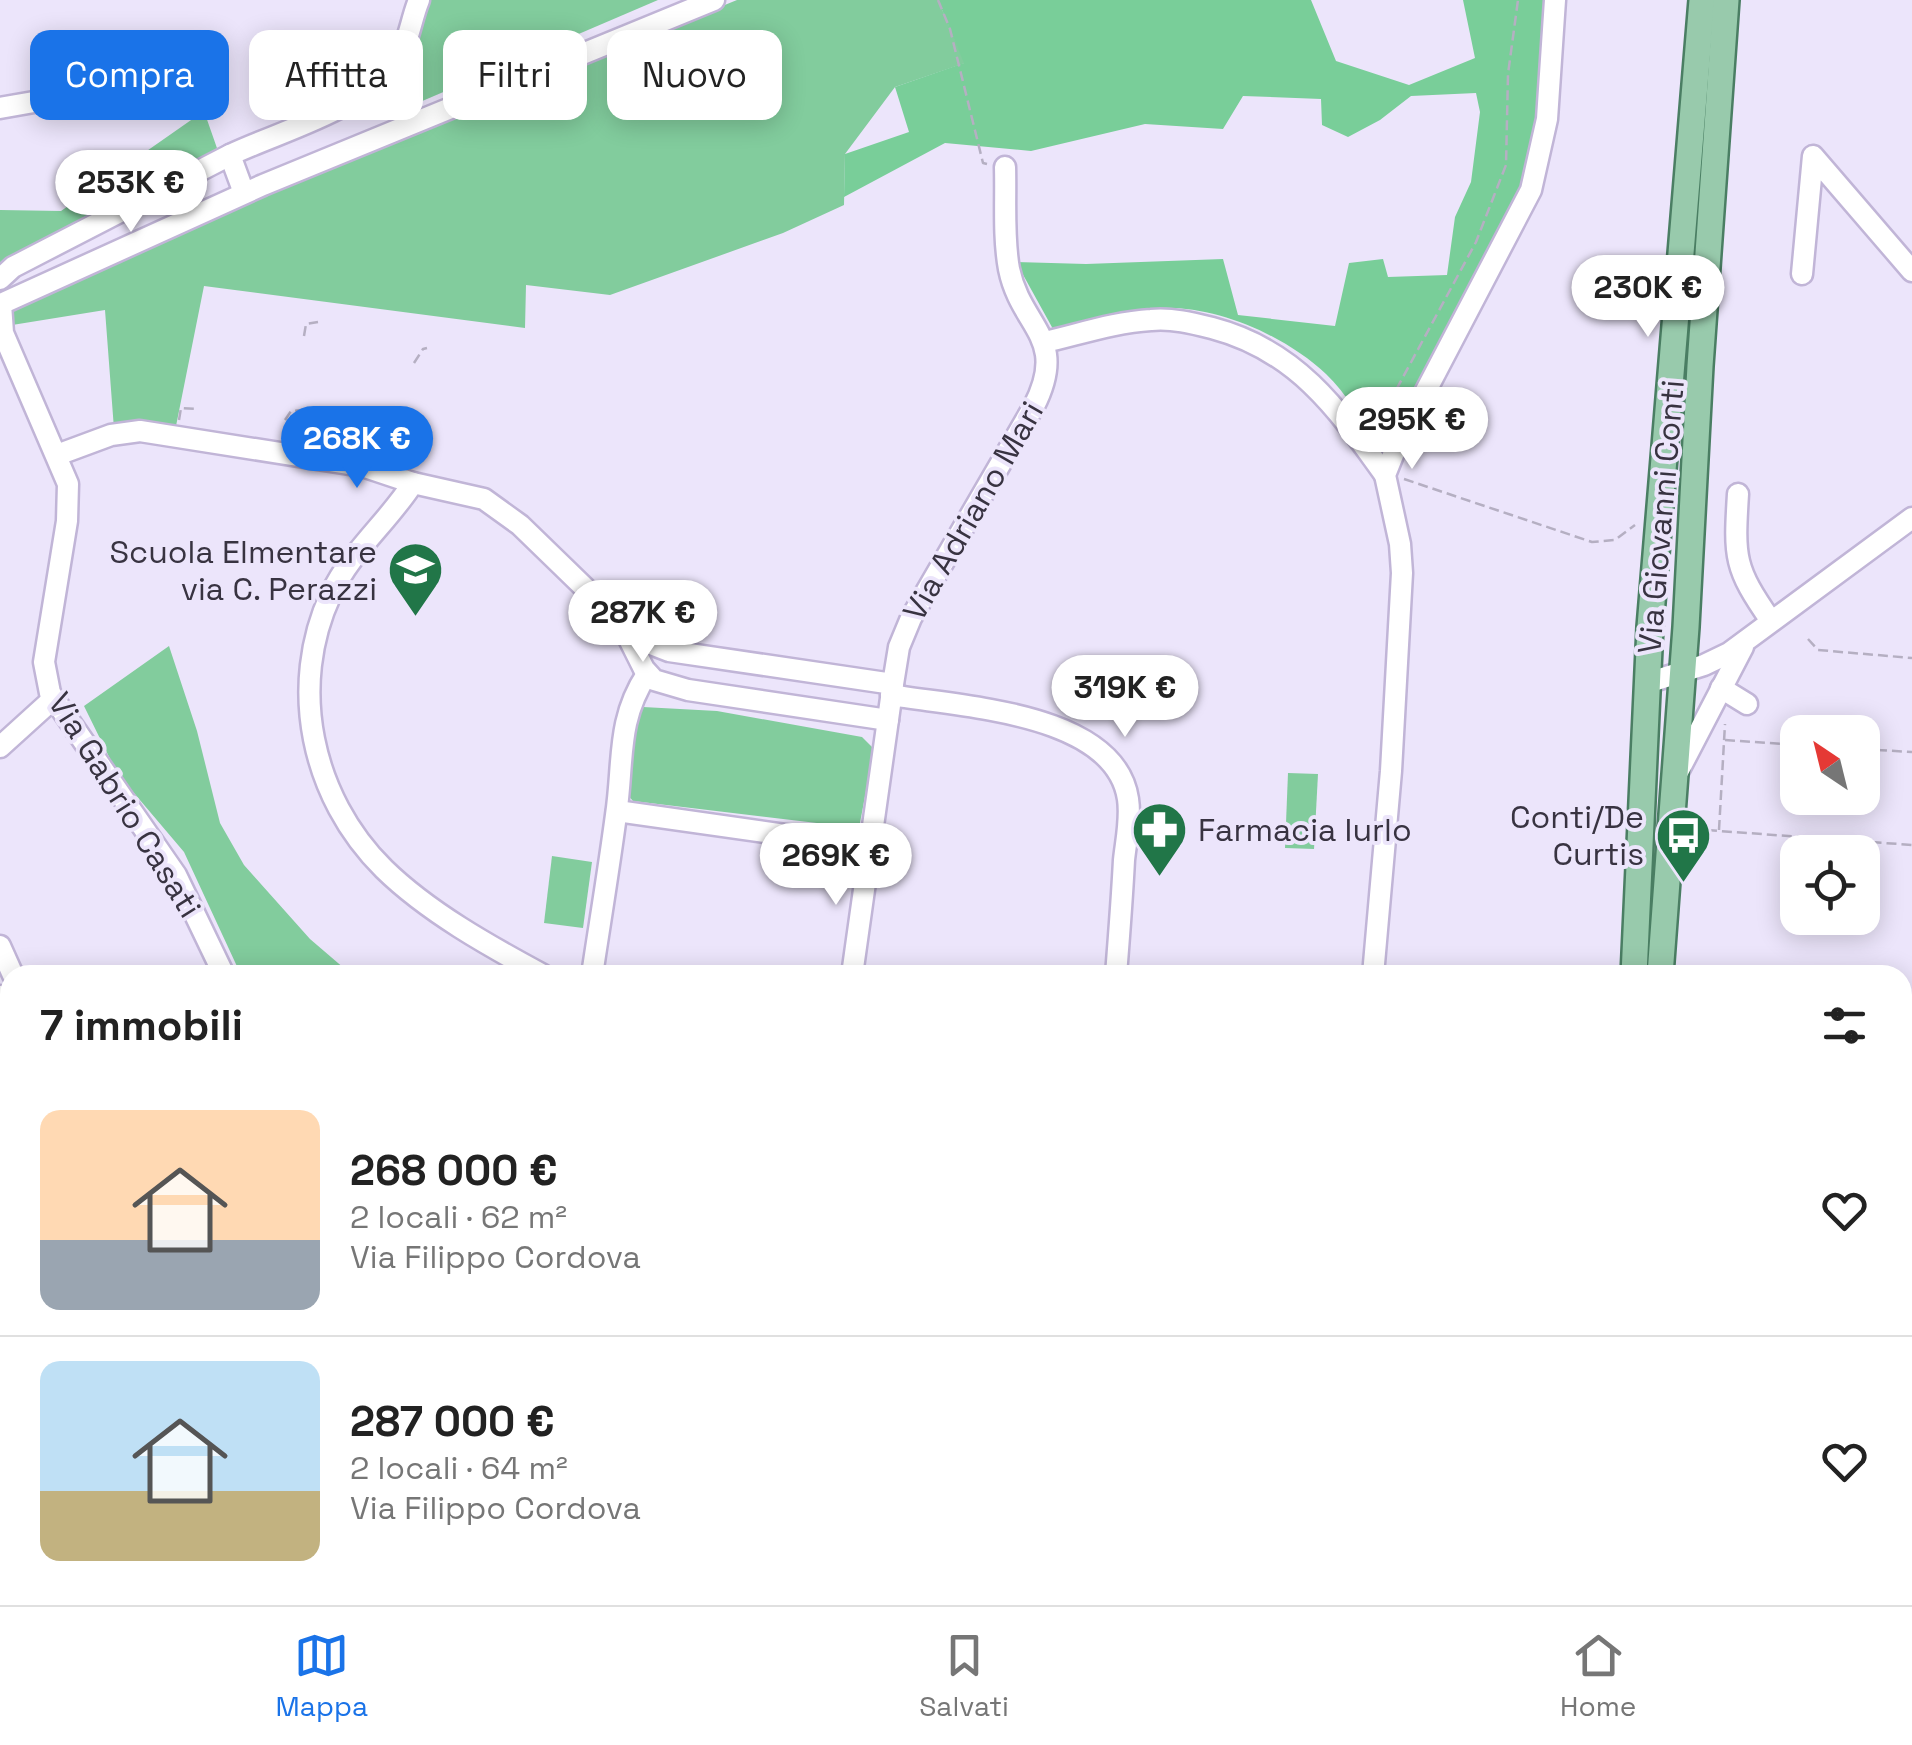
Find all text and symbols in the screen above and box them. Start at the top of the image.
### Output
chip: Compra [30,30,229,120]
chip: Affitta [249,30,423,120]
chip: Filtri [443,30,587,120]
chip: Nuovo [607,30,782,120]
pin: 253K € [50,150,212,235]
text: 253K € [77,162,185,202]
pin: 230K € [1567,255,1729,340]
text: 230K € [1593,267,1703,307]
street label: Via Giovanni Conti [1629,378,1693,656]
pin: 295K € [1331,387,1493,472]
street label: Via Adriano Mari [894,394,1052,628]
text: 295K € [1358,399,1466,439]
pin: 268K € [276,406,438,491]
text: 268K € [303,418,411,458]
place label: Scuola Elmentare via C. Perazzi [109,532,377,609]
school or university icon: Scuola Elmentare via C. Perazzi [386,540,446,619]
pin: 287K € [562,580,724,665]
text: 287K € [590,592,696,632]
pin: 319K € [1044,655,1206,740]
text: 319K € [1074,667,1176,707]
street label: Via Gabrio Casati [40,685,210,925]
north arrow [1780,715,1880,815]
map controls [1780,715,1880,935]
place label: Conti/De Curtis [1510,797,1644,874]
pharmacy icon: Farmacia Iurlo [1129,800,1189,879]
bus stop icon: Conti/De Curtis [1653,805,1713,884]
place label: Farmacia Iurlo [1198,810,1412,850]
pin: 269K € [755,823,917,908]
text: 269K € [782,835,890,875]
button: locate [1780,835,1880,935]
icon: filters [1817,998,1872,1053]
text: 7 immobili [40,999,243,1052]
text: 268 000 € [350,1144,558,1197]
icon: home [120,1150,240,1270]
icon: heart [1817,1183,1872,1238]
text: 2 locali · 62 m² [350,1197,567,1237]
text: Via Filippo Cordova [350,1237,641,1277]
text: 287 000 € [350,1395,554,1448]
icon: home [120,1401,240,1521]
icon: heart [1817,1434,1872,1489]
text: 2 locali · 64 m² [350,1448,568,1488]
text: Via Filippo Cordova [350,1488,641,1528]
tab: Mappa [276,1628,368,1724]
tab: Salvati [919,1628,1009,1724]
tab: Home [1560,1628,1636,1724]

